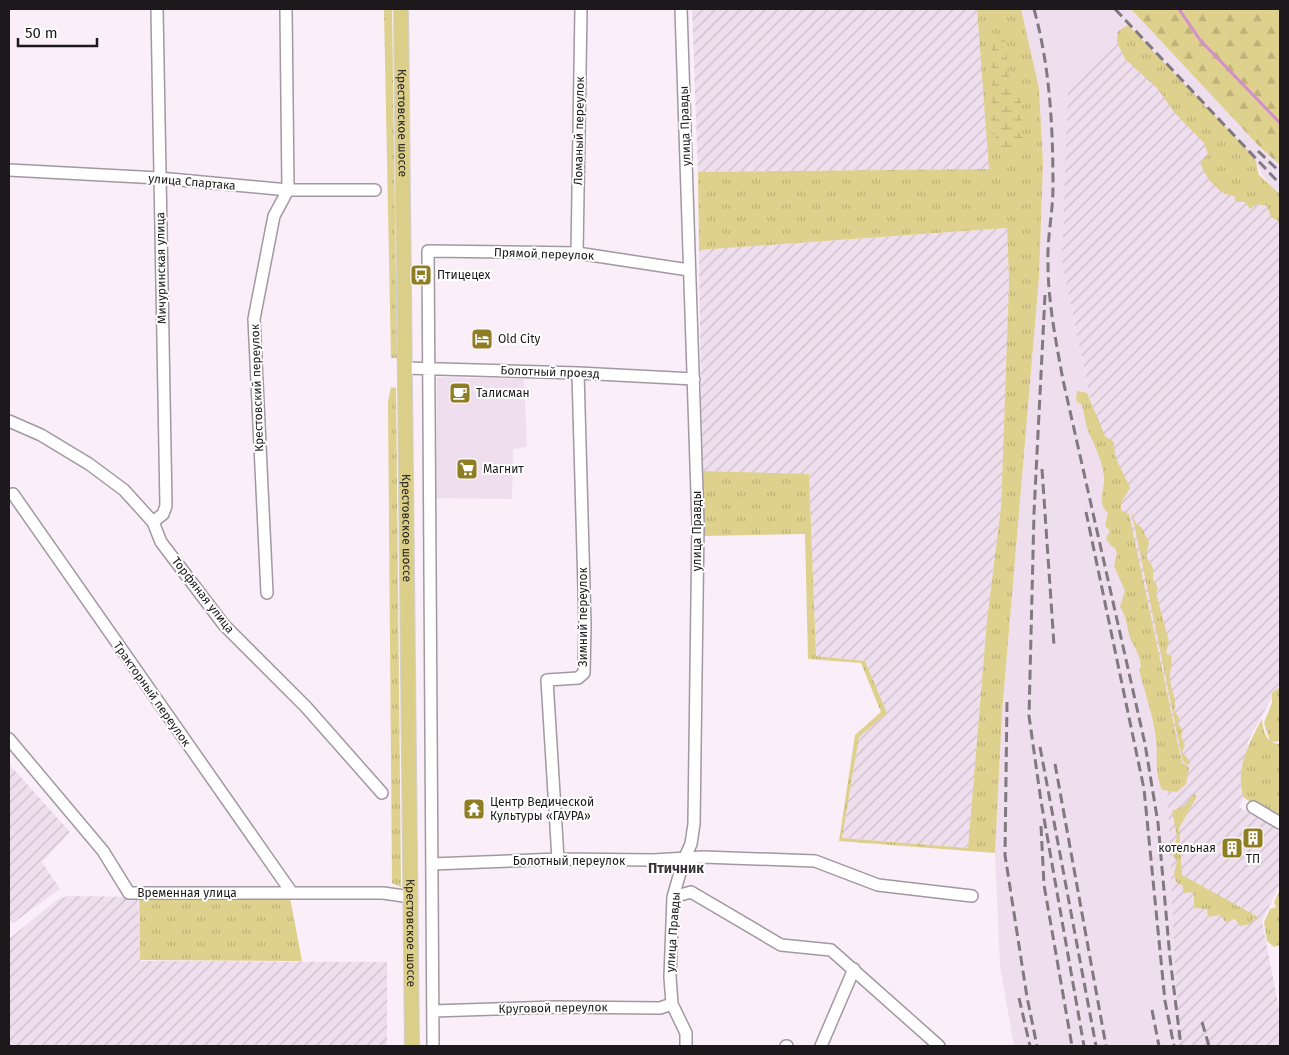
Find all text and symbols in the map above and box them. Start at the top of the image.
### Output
scale bar [18,15,96,47]
text: 50 m [25,24,58,42]
street label: Крестовское шоссе [395,69,410,177]
street label: Ломаный переулок [571,76,587,186]
street label: улица Правды [677,86,693,166]
street label: улица Спартака [148,171,236,193]
street label: Мичуринская улица [153,212,169,324]
street label: Прямой переулок [494,245,595,263]
bus stop icon: Птицецех [409,263,433,287]
place label: Птицецех [437,268,490,282]
street label: Крестовский переулок [248,323,266,452]
hotel icon: Old City [470,327,494,351]
place label: Old City [498,332,540,346]
street label: Болотный проезд [500,363,600,381]
cafe icon: Талисман [448,381,472,405]
place label: Талисман [476,386,530,400]
supermarket icon: Магнит [455,457,479,481]
place label: Магнит [483,462,524,476]
street label: Крестовское шоссе [399,474,414,582]
street label: улица Правды [690,491,704,571]
street label: Торфяная улица [169,554,237,636]
street label: Зимний переулок [576,567,590,667]
street label: Тракторный переулок [111,639,194,750]
place label: Центр Ведической Культуры «ГАУРА» [490,795,594,823]
temple icon: Центр Ведической Культуры «ГАУРА» [462,797,486,821]
building icon: ТП [1241,826,1265,850]
building icon: котельная [1220,836,1244,860]
place label: котельная [1158,841,1216,855]
place label: ТП [1246,852,1260,866]
street label: Болотный переулок [513,854,626,868]
district label: Птичник [648,860,704,877]
street label: Крестовское шоссе [403,879,418,987]
street label: Временная улица [137,886,237,900]
street label: улица Правды [663,891,683,973]
street label: Круговой переулок [498,1000,608,1016]

